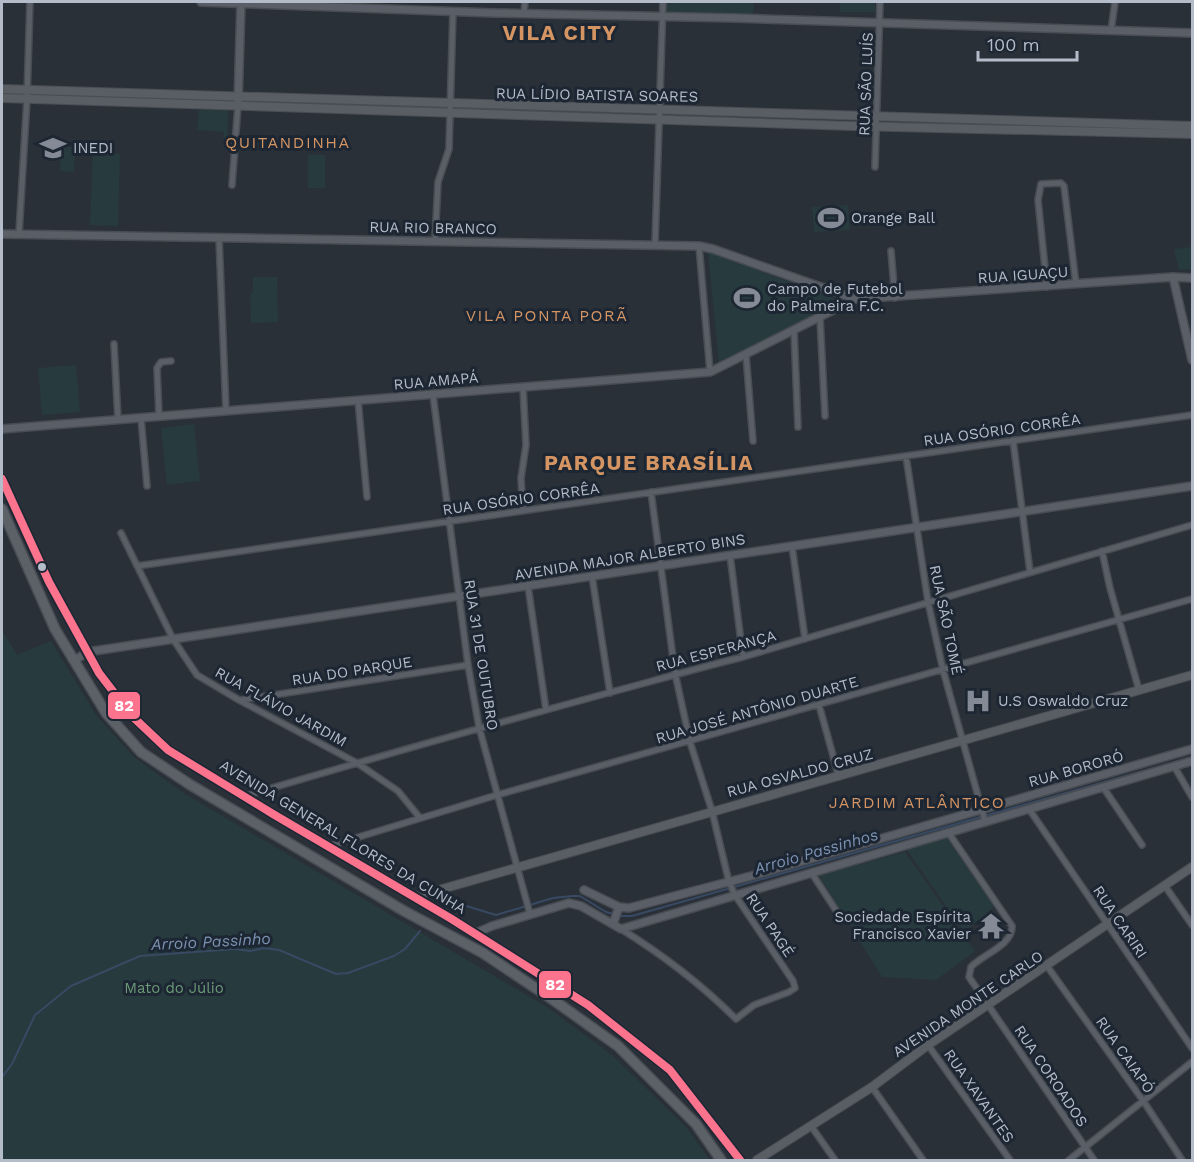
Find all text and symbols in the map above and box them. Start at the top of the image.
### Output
district label: VILA CITY [502,20,618,45]
scale bar [978,24,1077,62]
street label: RUA SÃO LUÍS [855,32,877,136]
text: 100 m [987,34,1040,55]
street label: RUA LÍDIO BATISTA SOARES [496,84,698,106]
school or university icon: INEDI [38,133,68,163]
district label: QUITANDINHA [225,133,351,152]
place label: INEDI [73,139,113,157]
sports icon: Orange Ball [816,203,846,233]
place label: Orange Ball [851,209,935,227]
street label: RUA RIO BRANCO [369,218,497,238]
street label: RUA IGUAÇU [977,263,1069,287]
place label: Campo de Futebol do Palmeira F.C. [767,280,903,315]
sports icon: Campo de Futebol do Palmeira F.C. [732,283,762,313]
district label: VILA PONTA PORÃ [466,306,628,325]
street label: RUA AMAPÁ [393,368,479,394]
street label: RUA OSÓRIO CORRÊA [922,409,1082,450]
district label: PARQUE BRASÍLIA [544,450,754,475]
street label: RUA OSÓRIO CORRÊA [441,478,601,519]
street label: AVENIDA MAJOR ALBERTO BINS [513,530,747,584]
unlabelled marker [36,561,48,573]
street label: RUA SÃO TOMÉ [926,563,966,677]
street label: RUA 31 DE OUTUBRO [460,578,502,732]
street label: RUA ESPERANÇA [654,626,778,676]
street label: RUA DO PARQUE [291,653,413,689]
street label: RUA FLÁVIO JARDIM [212,663,350,751]
street label: RUA JOSÉ ANTÔNIO DUARTE [653,671,860,748]
hospital icon: U.S Oswaldo Cruz [963,686,993,716]
line badge: 82 [107,691,141,720]
place label: U.S Oswaldo Cruz [998,692,1128,710]
text: 82 [114,696,134,715]
street label: RUA OSVALDO CRUZ [725,745,875,801]
street label: RUA BORORÓ [1026,746,1126,791]
street label: AVENIDA GENERAL FLORES DA CUNHA [217,756,470,918]
district label: JARDIM ATLÂNTICO [829,793,1005,812]
water label: Arroio Passinhos [751,825,880,879]
street label: RUA CARIRI [1089,882,1151,962]
street label: RUA PAGÉ [742,890,798,960]
place label: Sociedade Espírita Francisco Xavier [835,908,971,943]
temple icon: Sociedade Espírita Francisco Xavier [976,911,1006,941]
water label: Arroio Passinho [150,929,271,954]
street label: AVENIDA MONTE CARLO [889,947,1047,1061]
line badge: 82 [538,970,572,999]
text: 82 [545,975,565,994]
park label: Mato do Júlio [124,979,224,997]
street label: RUA CAIAPÓ [1092,1013,1159,1097]
street label: RUA COROADOS [1010,1022,1092,1130]
street label: RUA XAVANTES [940,1046,1018,1146]

